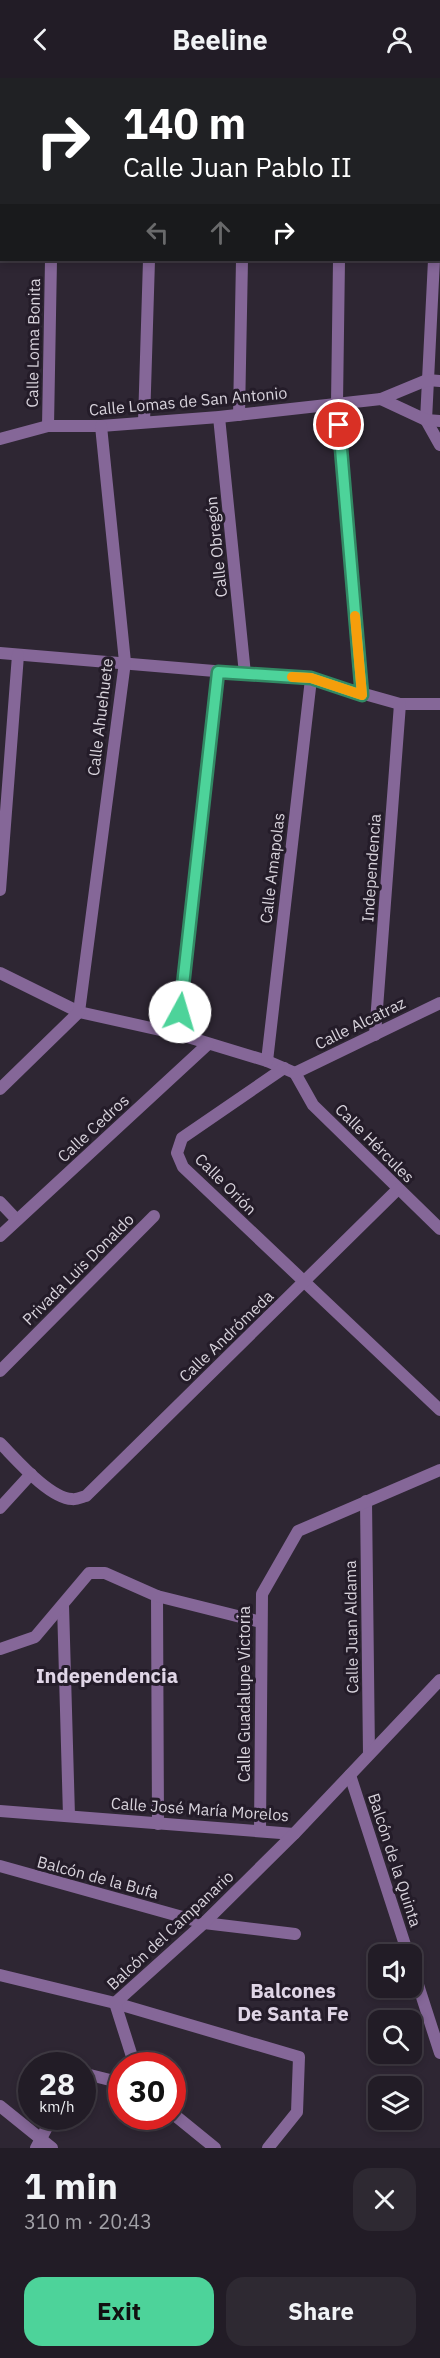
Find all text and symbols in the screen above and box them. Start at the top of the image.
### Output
text: Beeline [172,22,268,57]
icon: back [24,23,57,56]
icon: person [383,23,416,56]
text: 140 m [123,96,246,151]
icon: right [24,102,102,180]
text: Calle Juan Pablo II [123,149,352,184]
icon: left [141,216,174,249]
icon: ahead [204,216,237,249]
icon: right [267,216,300,249]
street label: Calle Loma Bonita [22,278,44,408]
street label: Calle Lomas de San Antonio [88,382,288,420]
pin [313,399,364,450]
icon: arrive [322,408,355,441]
street label: Calle Obregón [201,496,231,598]
street label: Calle Ahuehuete [83,657,117,777]
street label: Calle Amapolas [255,812,289,924]
street label: Independencia [357,813,385,923]
position arrow [148,980,212,1044]
street label: Calle Alcatraz [311,992,409,1054]
street label: Calle Cedros [53,1090,133,1166]
street label: Calle Hércules [331,1099,419,1187]
street label: Calle Orión [191,1149,261,1219]
street label: Privada Luis Donaldo [18,1209,138,1329]
street label: Calle Andrómeda [175,1286,278,1386]
street label: Calle Juan Aldama [340,1560,362,1694]
street label: Calle Guadalupe Victoria [234,1605,254,1782]
district label: Independencia [36,1662,178,1689]
street label: Balcón de la Quinta [364,1791,426,1930]
street label: Calle José María Morelos [110,1793,290,1825]
street label: Balcón de la Bufa [35,1851,161,1903]
street label: Balcón del Campanario [102,1866,238,1994]
map controls [368,1944,422,2130]
button: sound [368,1944,422,1998]
district label: Balcones De Santa Fe [237,1977,349,2027]
button: search [368,2010,422,2064]
speed limit sign: 30 [108,2052,186,2130]
text: 28 [39,2064,75,2103]
button: layers [368,2076,422,2130]
text: km/h [39,2097,75,2116]
text: 1 min [24,2162,118,2209]
button: close [353,2168,416,2231]
text: 310 m · 20:43 [24,2208,152,2235]
button: Exit [24,2277,214,2346]
button: Share [226,2277,416,2346]

